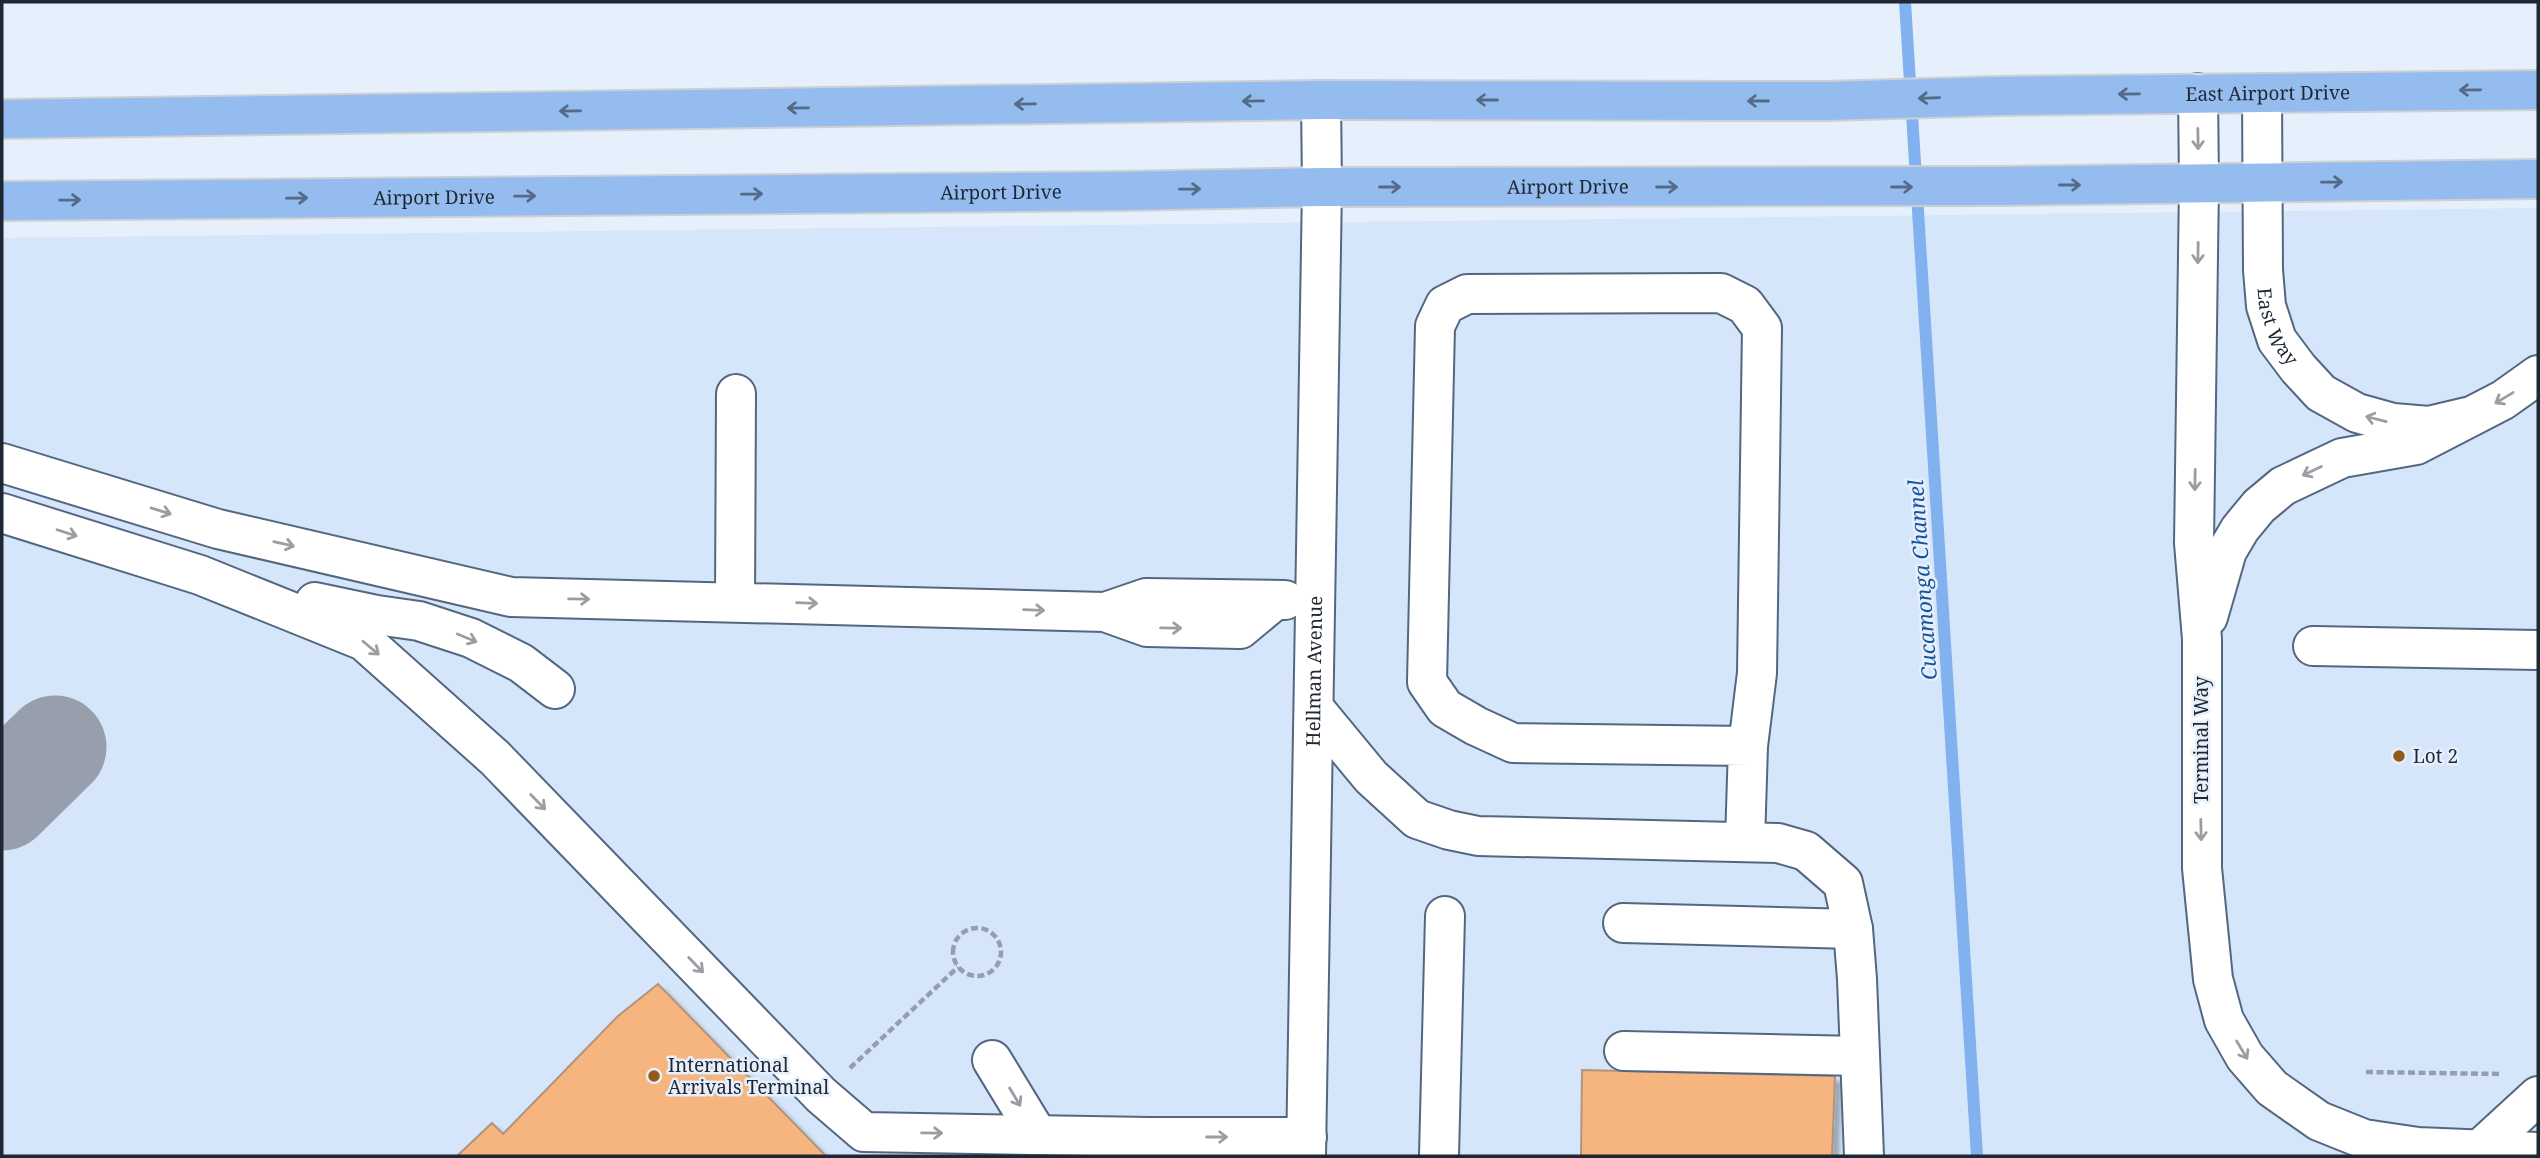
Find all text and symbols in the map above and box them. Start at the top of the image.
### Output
street label: East Airport Drive [2185,79,2350,107]
one-way arrow [2459,84,2482,97]
one-way arrow [2118,87,2141,101]
one-way arrow [1918,91,1941,105]
one-way arrow [1476,93,1499,107]
one-way arrow [1242,94,1265,108]
one-way arrow [1747,94,1770,108]
one-way arrow [1014,98,1037,111]
one-way arrow [787,101,810,115]
one-way arrow [559,104,582,118]
one-way arrow [2191,127,2205,150]
street label: Airport Drive [1507,174,1629,200]
one-way arrow [2320,175,2343,188]
street label: Airport Drive [940,179,1062,206]
one-way arrow [2058,179,2081,192]
one-way arrow [1379,180,1402,194]
one-way arrow [1655,180,1678,194]
one-way arrow [1890,180,1913,193]
one-way arrow [1178,183,1201,196]
street label: Airport Drive [373,184,495,211]
one-way arrow [741,187,764,201]
one-way arrow [513,189,536,203]
one-way arrow [286,192,309,205]
one-way arrow [58,194,81,207]
one-way arrow [2191,241,2205,264]
street label: East Way [2252,287,2305,371]
one-way arrow [2494,391,2514,405]
one-way arrow [2366,412,2388,425]
one-way arrow [2302,465,2323,479]
one-way arrow [2188,468,2202,491]
water label: Cucamonga Channel [1901,478,1943,681]
one-way arrow [149,506,171,519]
one-way arrow [56,528,78,541]
one-way arrow [273,538,295,551]
one-way arrow [568,592,591,605]
street label: Hellman Avenue [1300,595,1328,747]
one-way arrow [795,597,818,610]
one-way arrow [1023,603,1046,617]
one-way arrow [1159,621,1182,635]
one-way arrow [456,632,478,645]
one-way arrow [361,640,379,655]
street label: Terminal Way [2188,676,2214,804]
place label: Lot 2 [2413,743,2458,769]
marker: Lot 2 [2391,748,2407,764]
one-way arrow [529,793,546,810]
one-way arrow [2195,818,2208,841]
one-way arrow [687,956,704,973]
one-way arrow [2235,1040,2249,1060]
place label: International Arrivals Terminal [668,1052,829,1100]
marker: International Arrivals Terminal [646,1068,662,1084]
one-way arrow [1008,1086,1022,1106]
one-way arrow [920,1126,943,1140]
one-way arrow [1205,1130,1228,1144]

